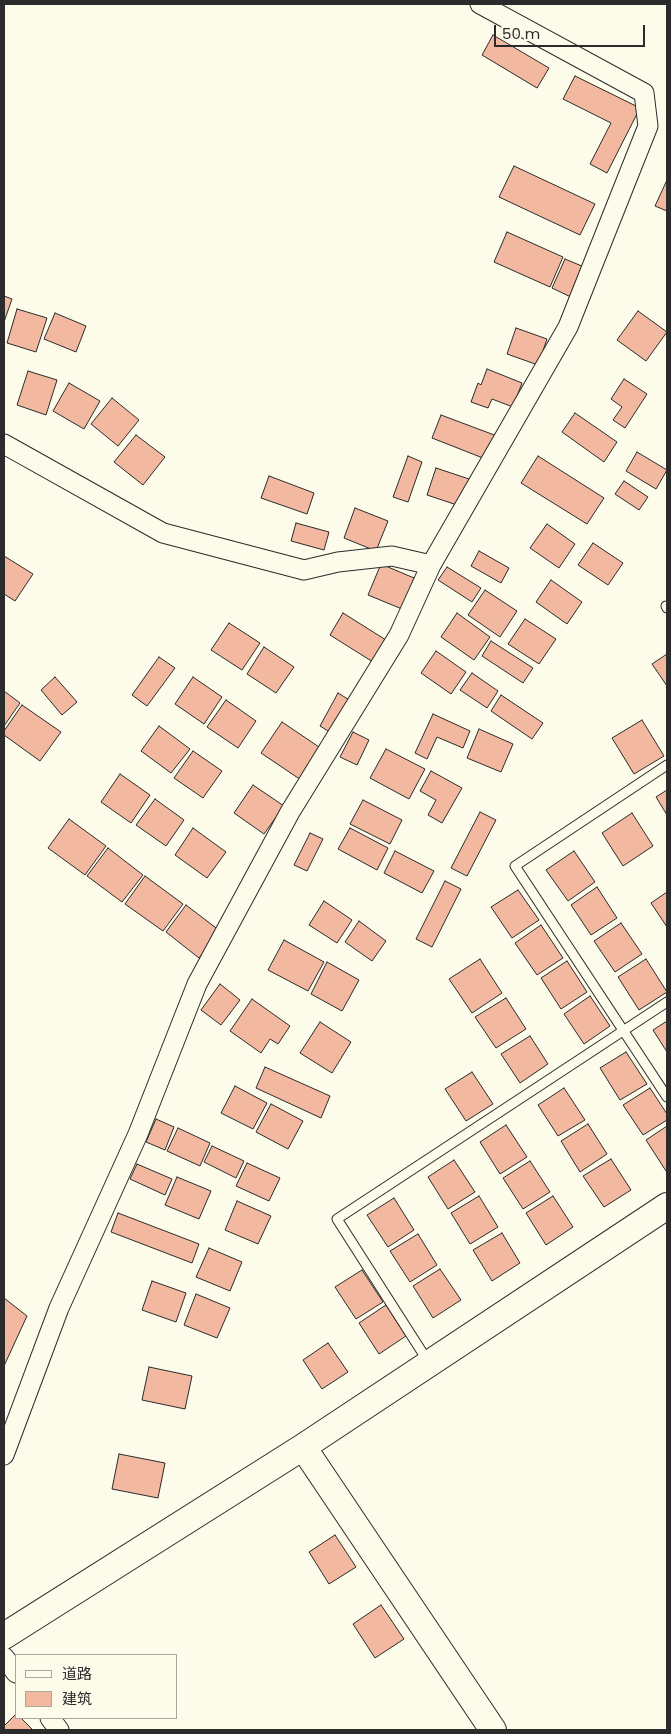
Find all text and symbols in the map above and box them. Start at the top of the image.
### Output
scale bar [496,15,647,47]
text: 50 m [502,23,540,44]
legend [15,1654,178,1719]
text: 道路 [62,1663,92,1684]
text: 建筑 [62,1688,92,1709]

